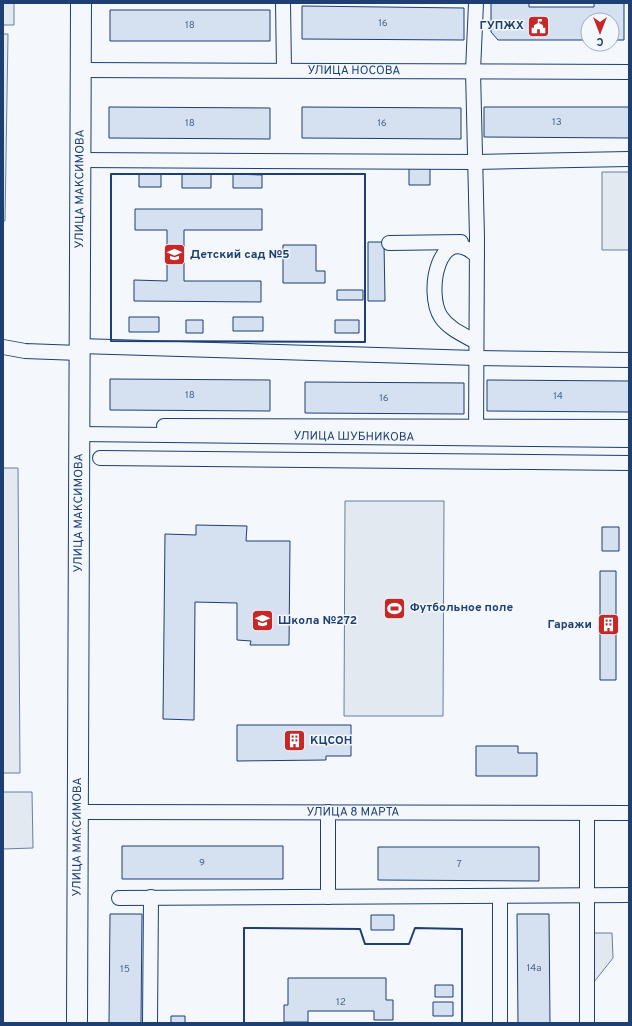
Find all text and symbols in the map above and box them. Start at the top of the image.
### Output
north arrow [580,12,620,52]
public building icon: ГУПЖХ [526,13,552,39]
house number: 16 [378,17,388,30]
place label: ГУПЖХ [480,18,524,34]
house number: 18 [185,19,195,32]
text: С [596,34,604,48]
street label: УЛИЦА НОСОВА [308,63,400,79]
house number: 13 [552,116,562,129]
house number: 18 [185,117,195,130]
house number: 16 [377,117,387,130]
street label: УЛИЦА МАКСИМОВА [72,129,89,249]
school or university icon: Детский сад №5 [162,242,188,268]
place label: Детский сад №5 [190,247,290,263]
house number: 18 [185,389,195,402]
house number: 14 [553,390,563,403]
house number: 16 [379,392,389,405]
street label: УЛИЦА ШУБНИКОВА [293,428,415,446]
street label: УЛИЦА МАКСИМОВА [71,453,87,573]
sports icon: Футбольное поле [381,595,407,621]
place label: Футбольное поле [410,600,514,616]
school or university icon: Школа №272 [250,608,276,634]
building icon: Гаражи [595,612,621,638]
place label: Школа №272 [278,613,357,629]
place label: Гаражи [548,617,592,633]
building icon: КЦСОН [281,728,307,754]
place label: КЦСОН [310,733,352,749]
street label: УЛИЦА МАКСИМОВА [69,777,86,897]
street label: УЛИЦА 8 МАРТА [307,804,399,821]
house number: 9 [199,857,205,870]
house number: 7 [456,858,462,871]
house number: 14а [526,962,542,975]
house number: 15 [120,963,130,976]
house number: 12 [336,996,346,1009]

